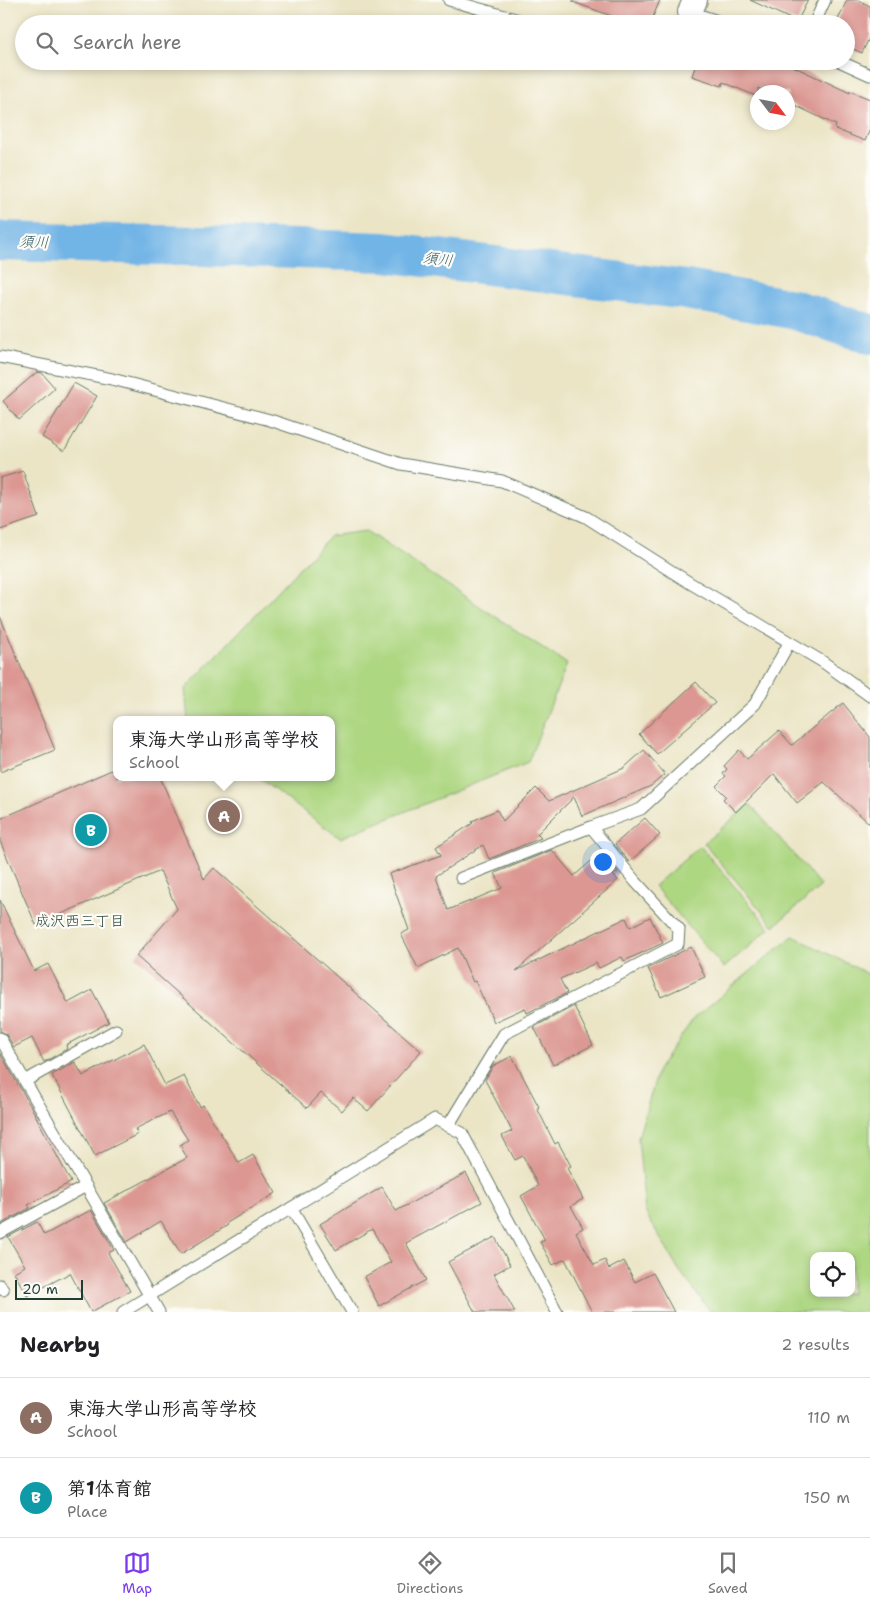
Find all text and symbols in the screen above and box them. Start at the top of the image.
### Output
search box [15,15,855,70]
icon: search [33,29,61,57]
text: Search here [73,30,182,55]
north arrow [750,85,795,130]
water label: 須川 [19,231,49,253]
water label: 須川 [422,247,454,271]
popup [113,716,335,781]
text: 東海大学山形高等学校 [129,727,319,752]
text: School [129,752,179,773]
pin: A [208,797,240,835]
pin: B [75,811,107,849]
your location [590,849,616,875]
district label: 成沢西三丁目 [35,911,125,931]
map controls [810,1252,855,1297]
button: locate [810,1252,855,1297]
scale bar [15,1277,82,1300]
text: 20 m [22,1280,58,1298]
text: Nearby [20,1331,100,1359]
text: 2 results [781,1334,850,1355]
text: 東海大学山形高等学校 [67,1396,257,1421]
text: A [30,1407,42,1428]
text: 110 m [807,1407,850,1428]
text: School [67,1421,117,1442]
text: 第1体育館 [67,1476,152,1501]
text: B [31,1487,41,1508]
text: 150 m [803,1487,850,1508]
text: Place [67,1501,108,1522]
tab: Map [122,1549,152,1597]
tab: Directions [397,1549,464,1597]
tab: Saved [708,1549,748,1597]

